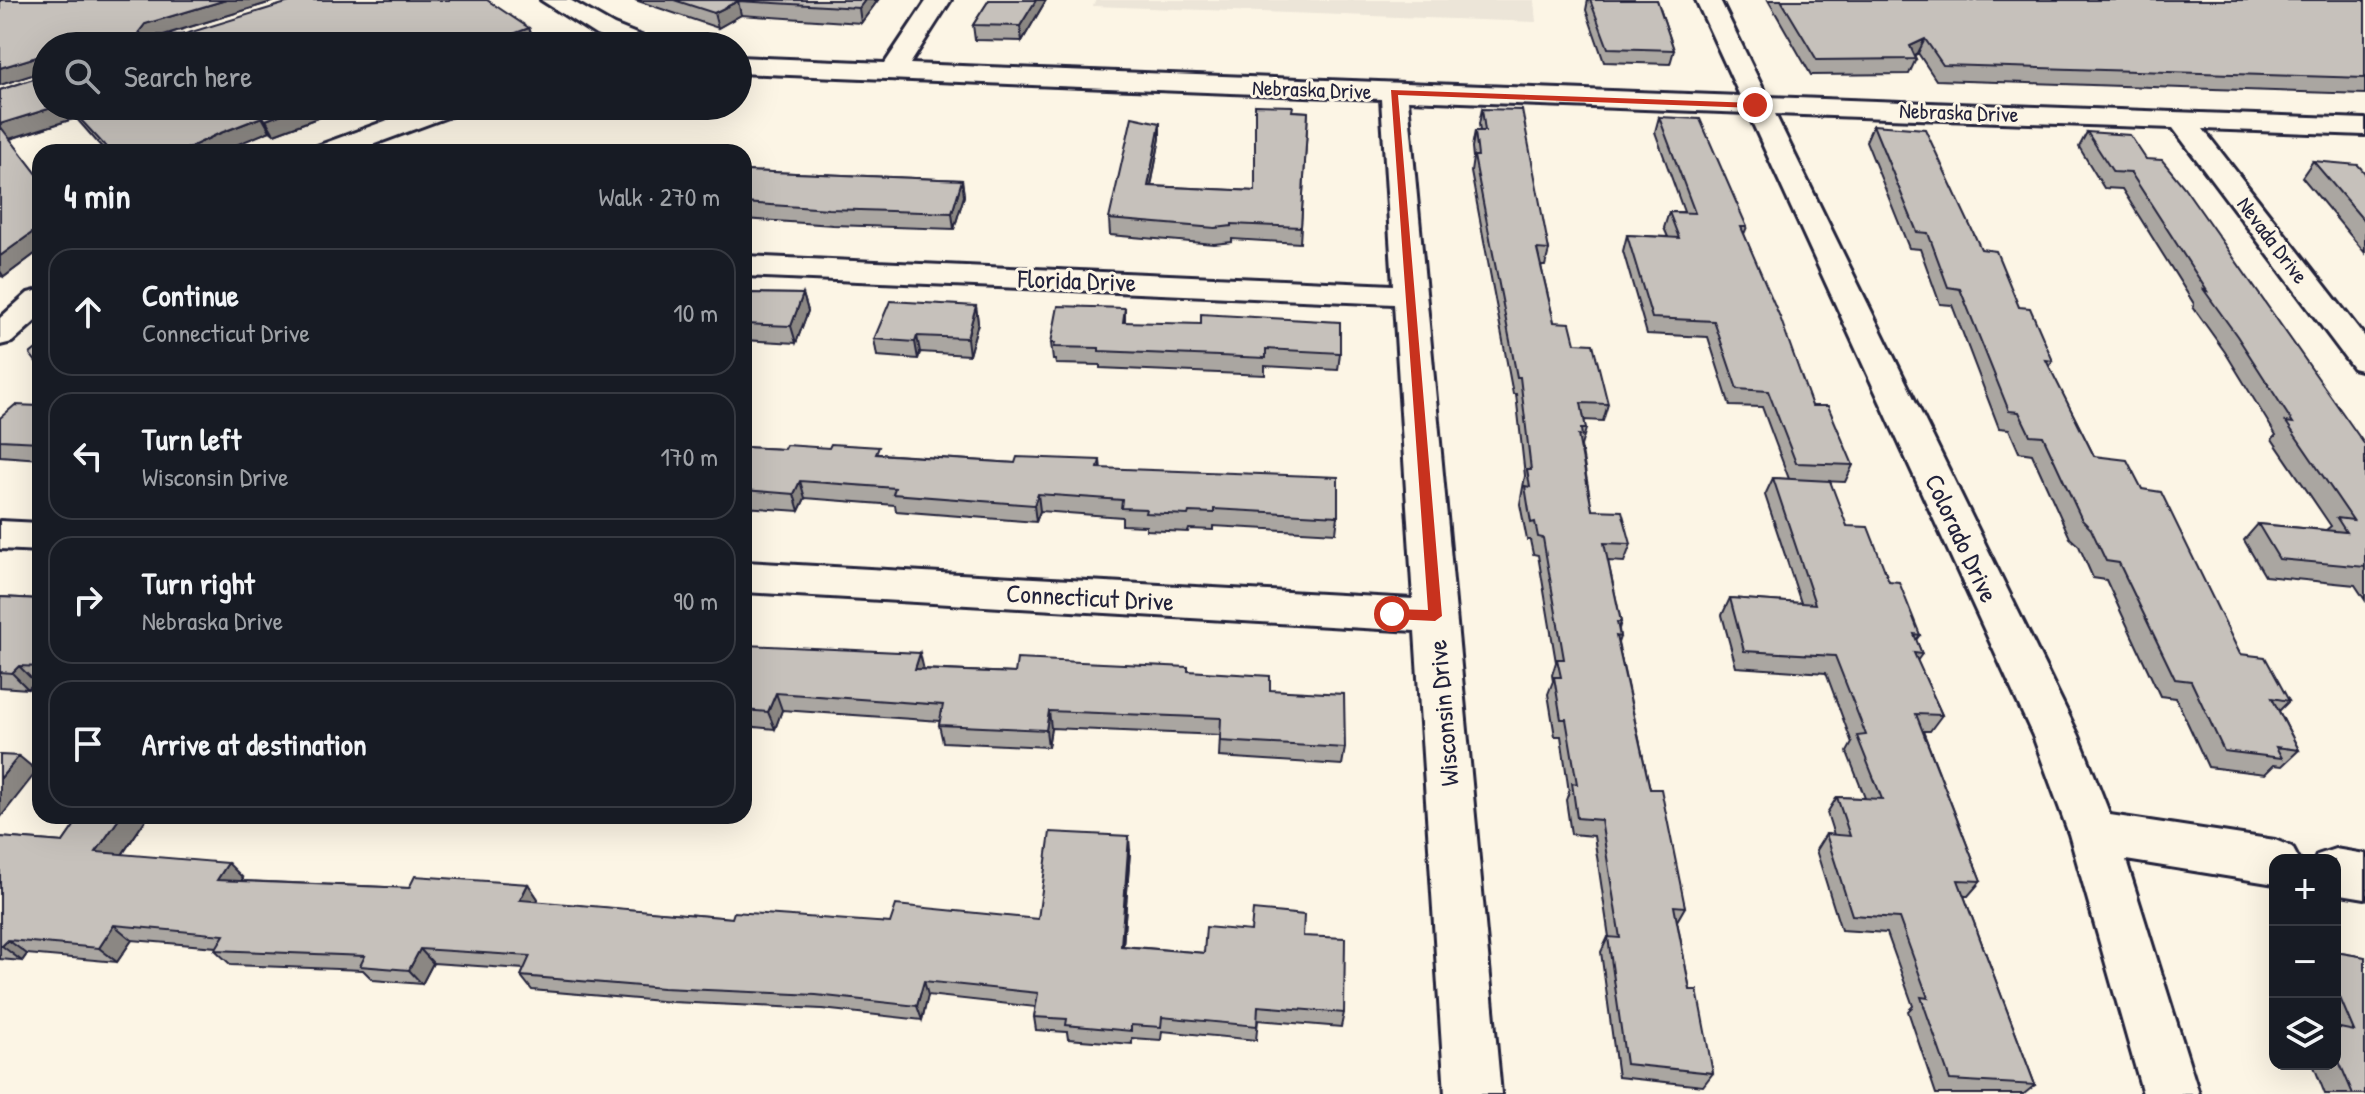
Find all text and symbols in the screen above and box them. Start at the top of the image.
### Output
search box [32,32,752,120]
icon: search [60,54,104,98]
text: Search here [124,56,252,96]
street label: Nebraska Drive [1252,72,1372,106]
route end [1737,87,1773,123]
street label: Nebraska Drive [1899,95,2019,129]
text: 4 min [64,173,131,219]
text: Walk · 270 m [599,179,720,214]
street label: Nevada Drive [2230,190,2316,290]
street label: Florida Drive [1016,260,1137,300]
text: Continue [142,275,239,315]
icon: ahead [66,290,110,334]
text: 10 m [673,295,718,330]
text: Connecticut Drive [142,315,310,350]
text: Turn left [142,419,241,459]
icon: left [66,434,110,478]
text: 170 m [660,439,718,474]
text: Wisconsin Drive [142,459,289,494]
street label: Colorado Drive [1917,468,2007,608]
text: Turn right [142,563,255,603]
street label: Connecticut Drive [1005,575,1175,619]
icon: right [66,578,110,622]
text: 90 m [673,583,718,618]
route start [1374,596,1410,632]
text: Nebraska Drive [142,603,283,638]
street label: Wisconsin Drive [1419,638,1467,788]
icon: arrive [66,722,110,766]
text: Arrive at destination [142,724,367,764]
map controls [2269,854,2341,1070]
button: + [2269,854,2341,926]
button: − [2269,926,2341,998]
button: layers [2269,998,2341,1070]

